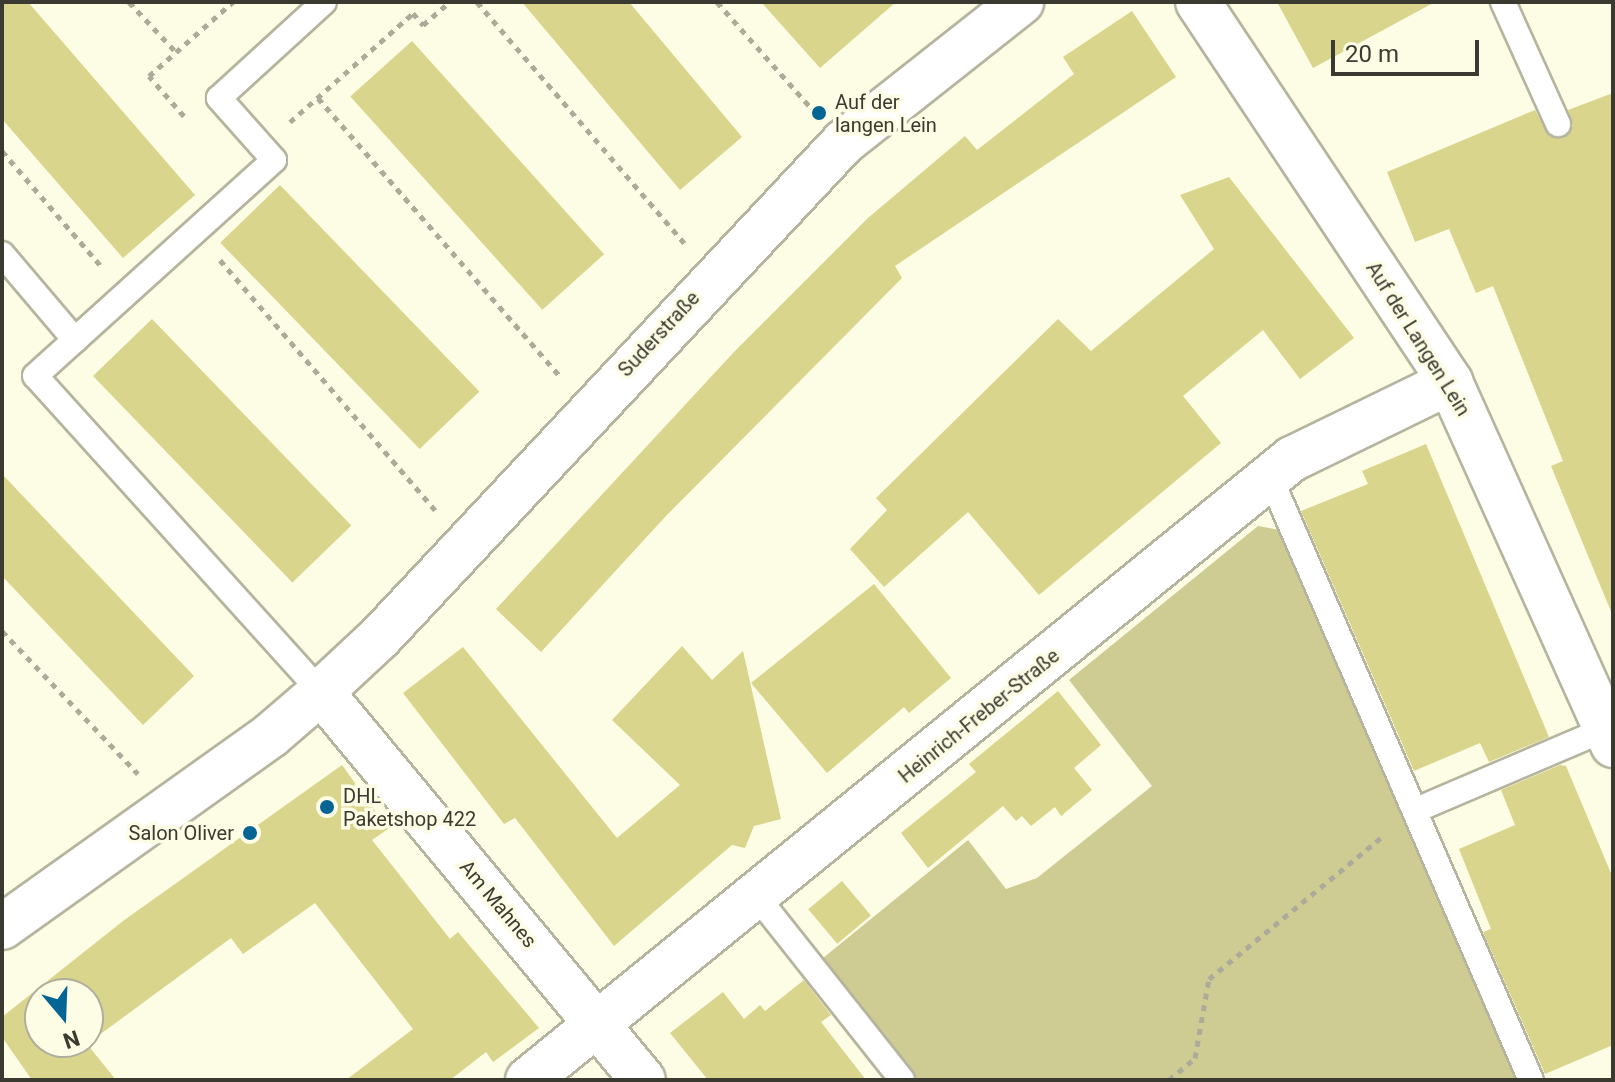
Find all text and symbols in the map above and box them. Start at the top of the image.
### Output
scale bar [1335,24,1483,74]
text: 20 m [1345,40,1399,68]
place label: Auf der langen Lein [835,90,937,137]
marker: Auf der langen Lein [810,104,828,122]
street label: Auf der Langen Lein [1361,257,1475,421]
street label: Suderstraße [613,286,705,382]
street label: Heinrich-Freber-Straße [894,644,1064,788]
place label: DHL Paketshop 422 [343,784,476,831]
marker: DHL Paketshop 422 [318,798,336,816]
place label: Salon Oliver [129,821,234,845]
marker: Salon Oliver [241,824,259,842]
street label: Am Mahnes [454,855,542,953]
north arrow [24,978,104,1058]
text: N [60,1025,83,1054]

